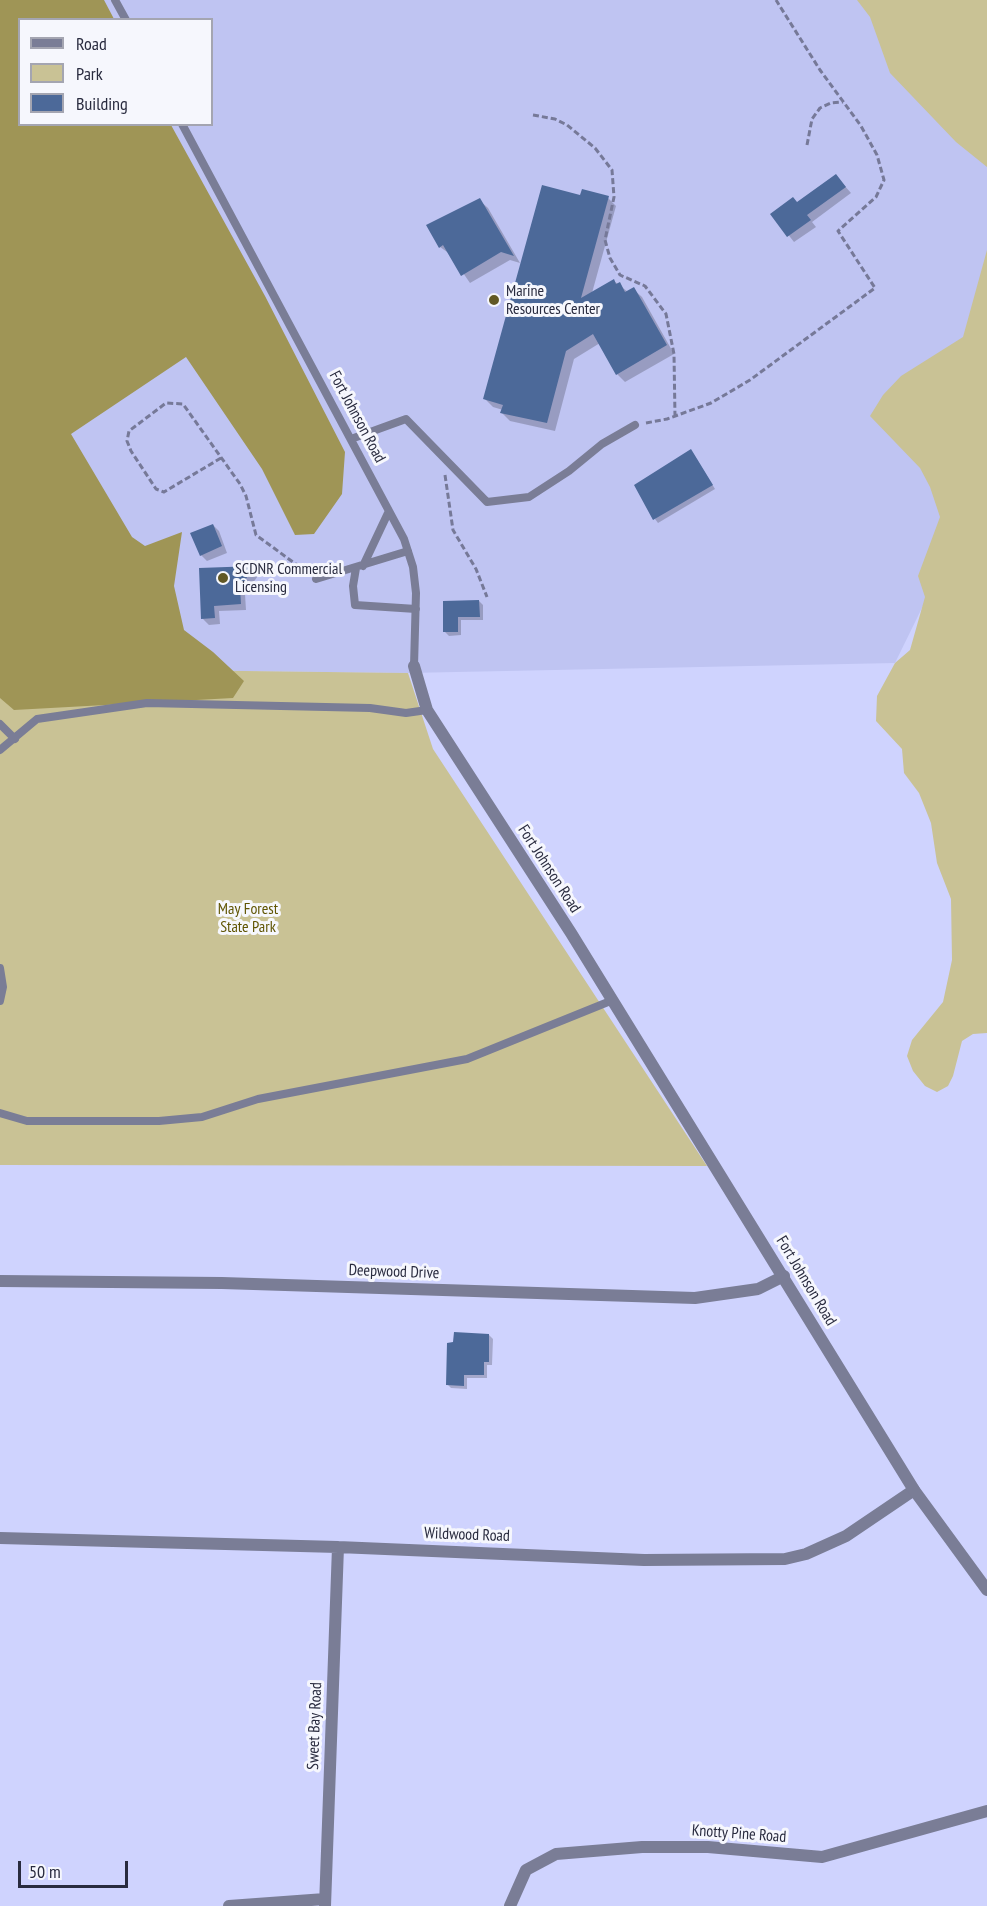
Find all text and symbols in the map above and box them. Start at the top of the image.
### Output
legend [18,18,213,126]
text: Road [76,32,107,55]
text: Park [76,62,103,85]
text: Building [76,92,128,115]
place label: Marine Resources Center [506,281,600,319]
marker: Marine Resources Center [487,293,501,307]
street label: Fort Johnson Road [325,368,389,466]
place label: SCDNR Commercial Licensing [235,559,342,597]
marker: SCDNR Commercial Licensing [216,571,230,585]
street label: Fort Johnson Road [513,821,585,917]
park label: May Forest State Park [218,899,278,937]
street label: Fort Johnson Road [772,1233,840,1329]
street label: Deepwood Drive [348,1261,440,1283]
street label: Wildwood Road [424,1524,510,1546]
street label: Sweet Bay Road [304,1682,326,1770]
street label: Knotty Pine Road [691,1821,787,1847]
scale bar [21,1849,130,1887]
text: 50 m [29,1860,61,1883]

